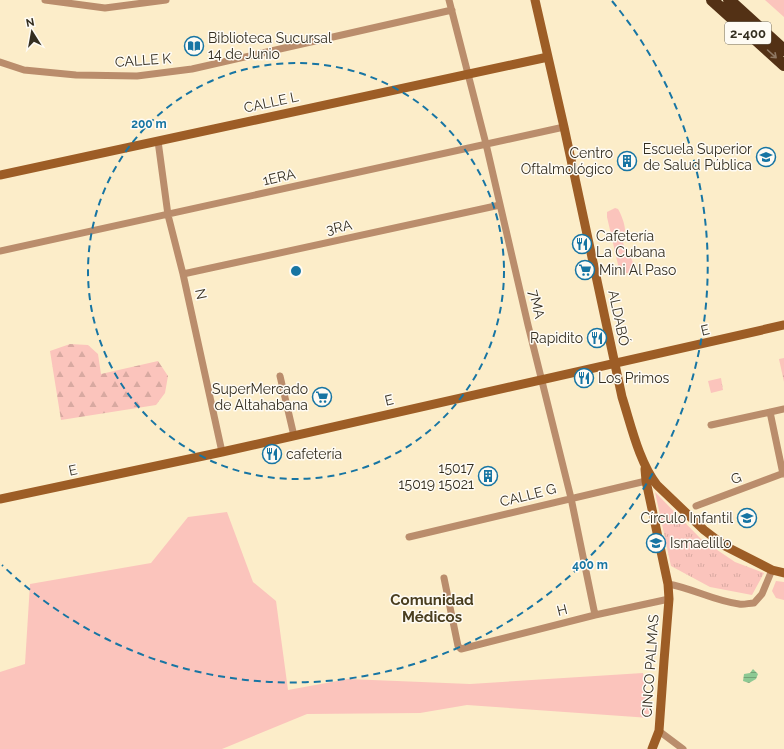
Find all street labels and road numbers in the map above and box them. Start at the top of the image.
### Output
road number: 2-400 [725,22,771,44]
street label: CALLE K [114,50,172,70]
street label: CALLE L [242,88,300,116]
street label: 1ERA [261,165,297,189]
street label: 3RA [325,216,354,238]
street label: N [192,287,210,301]
street label: 7MA [526,288,548,321]
street label: ALDABÓ [605,288,634,347]
street label: E [699,321,711,339]
street label: E [383,391,395,409]
street label: E [67,461,79,479]
street label: G [729,469,743,487]
street label: CALLE G [498,480,558,510]
street label: H [555,601,569,619]
street label: CINCO PALMAS [638,613,662,718]

